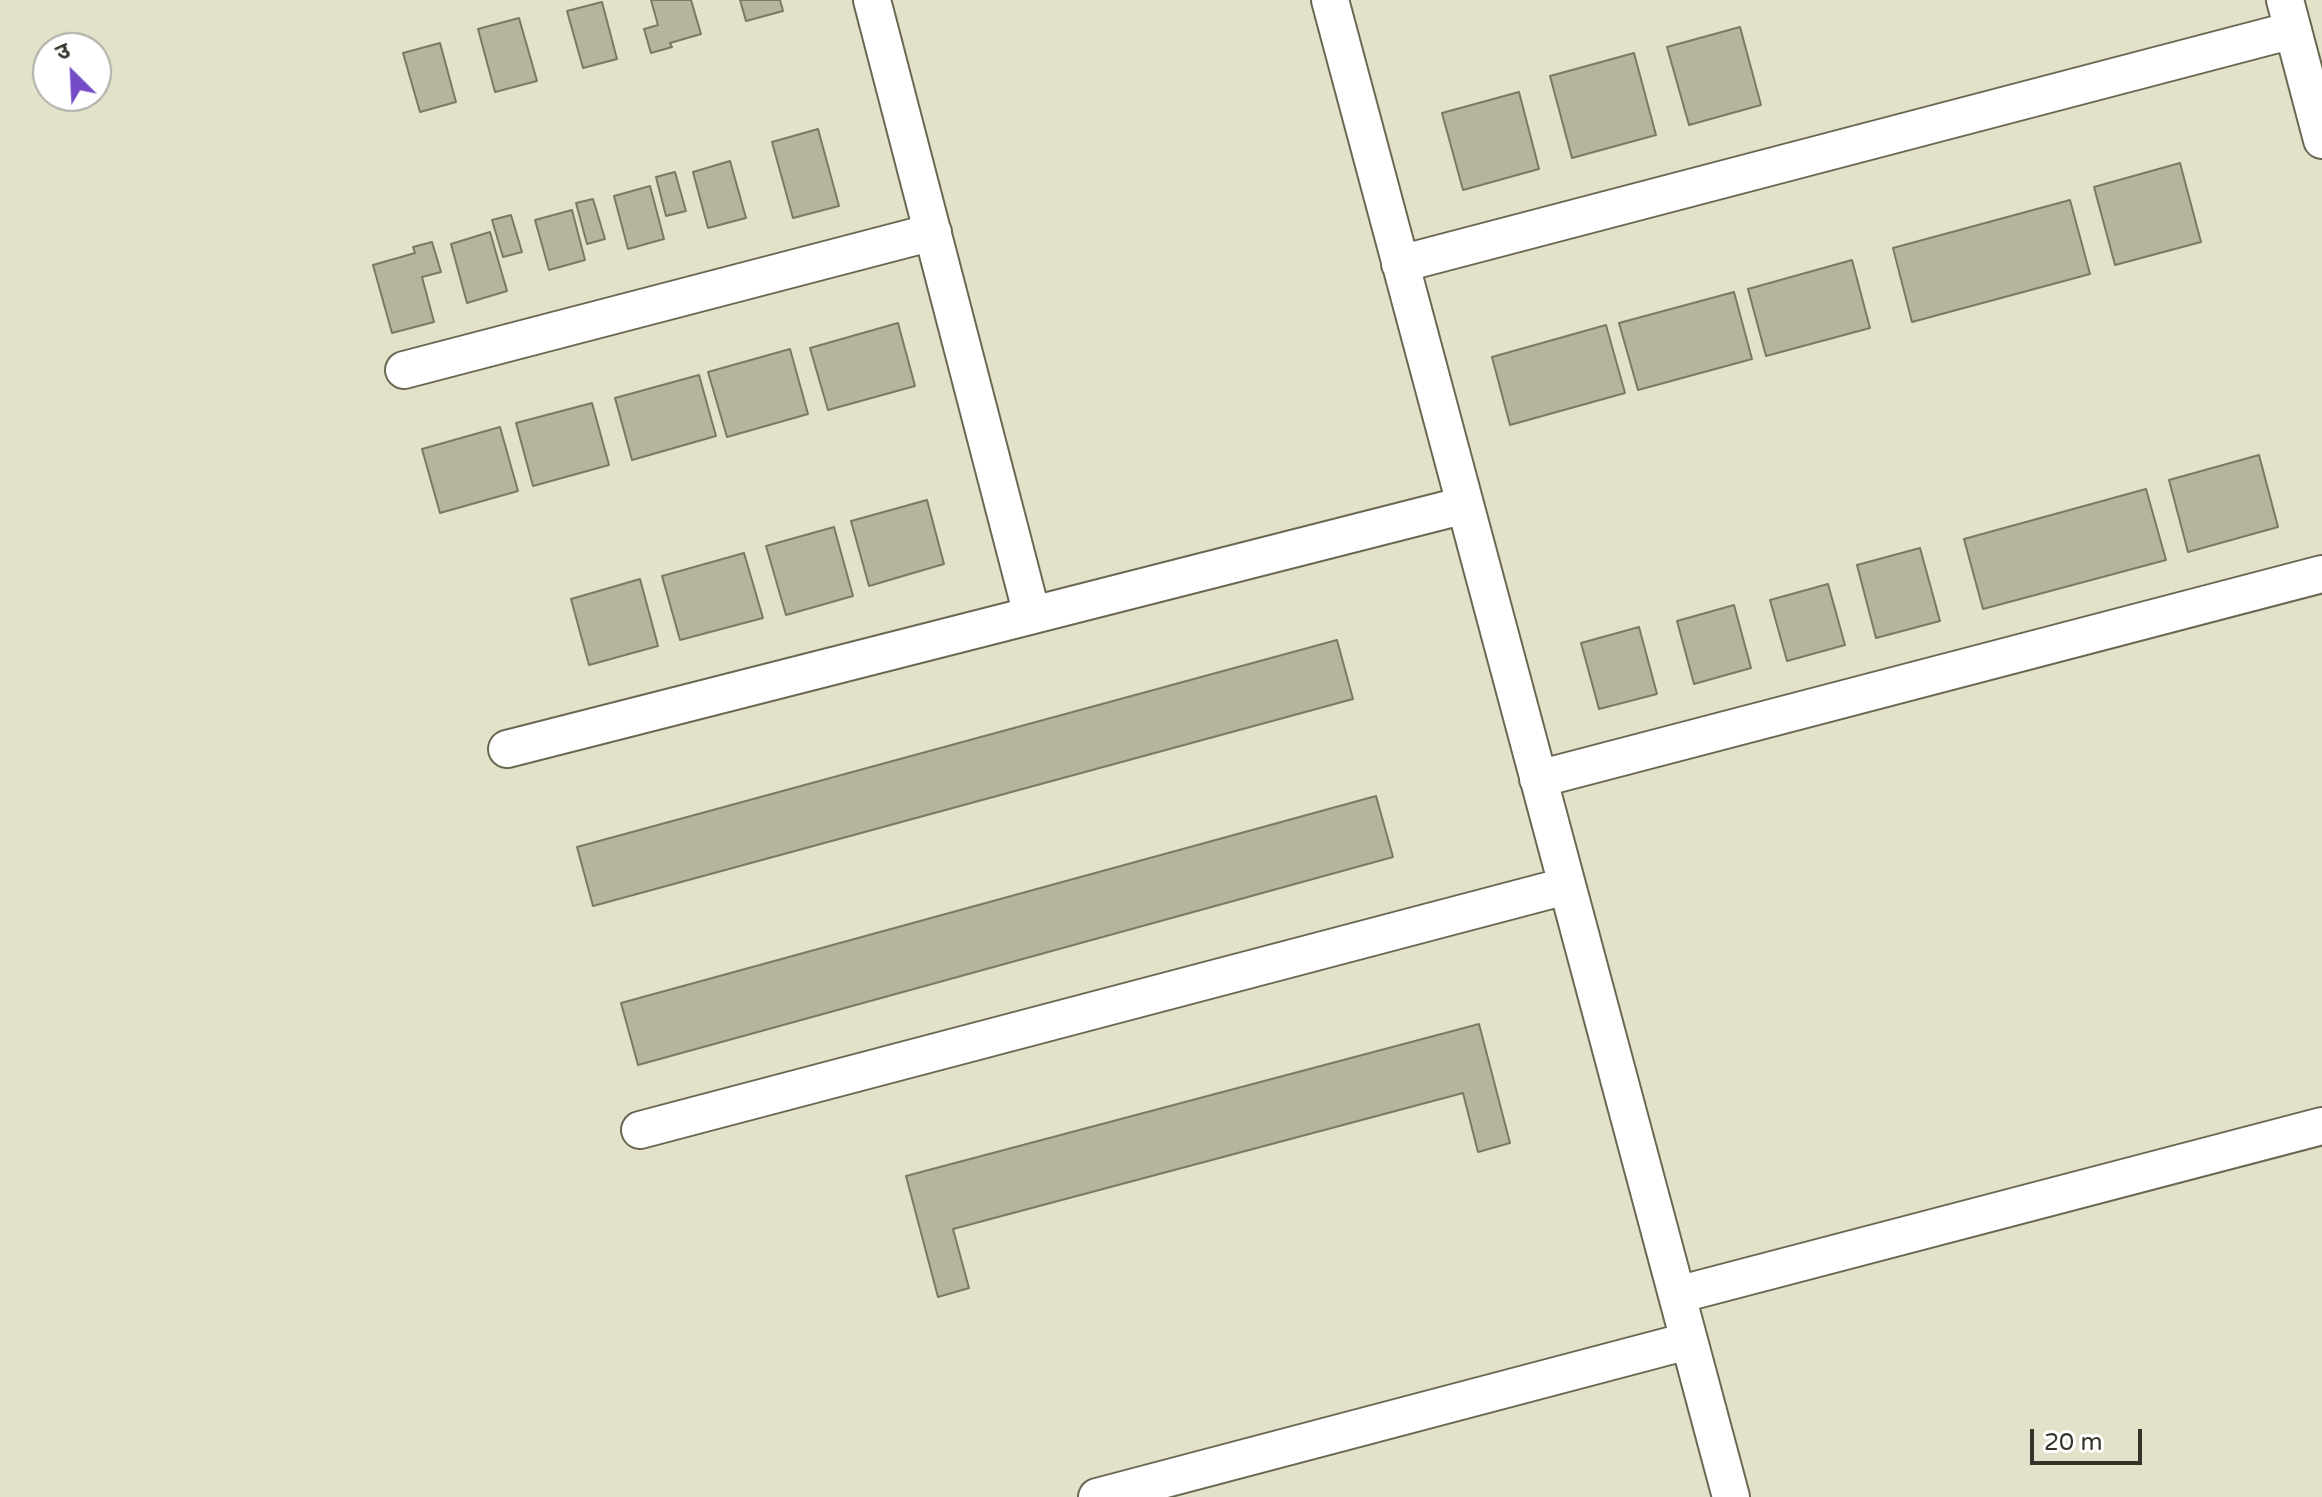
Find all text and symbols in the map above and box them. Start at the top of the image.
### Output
north arrow [32,32,112,112]
text: उ [52,37,74,66]
scale bar [2034,1413,2146,1463]
text: 20 m [2044,1428,2102,1457]

